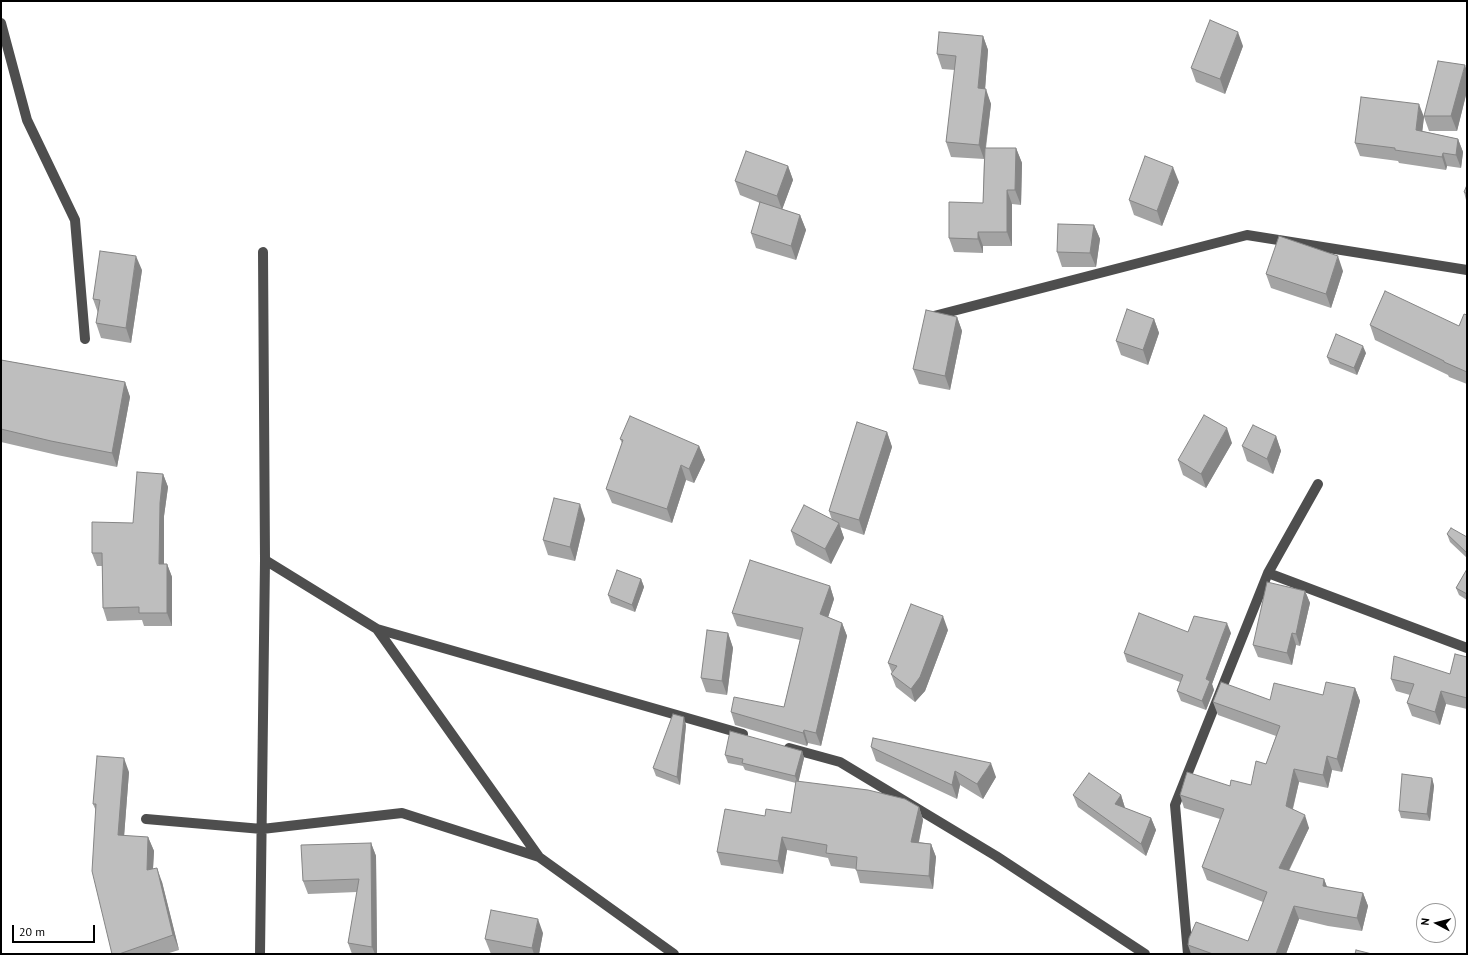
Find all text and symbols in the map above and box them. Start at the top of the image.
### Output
north arrow [1416,903,1456,943]
scale bar [14,917,97,943]
text: N [1418,917,1432,926]
text: 20 m [19,924,45,939]

